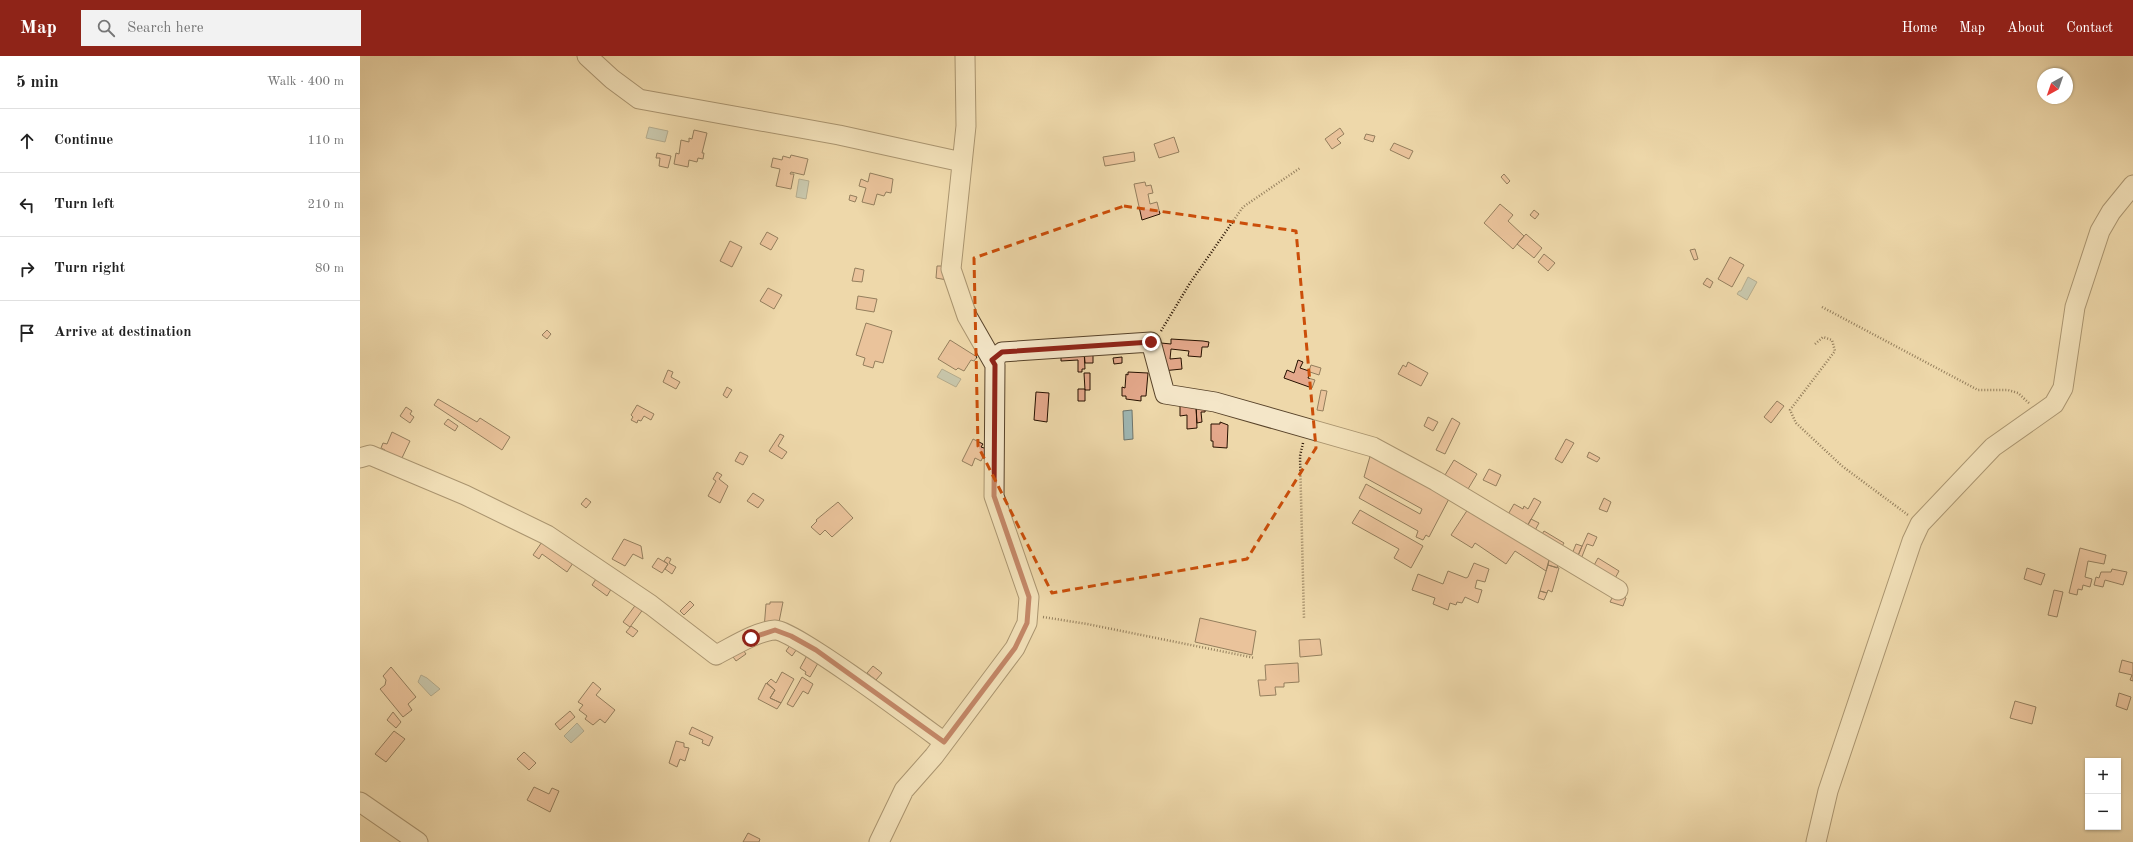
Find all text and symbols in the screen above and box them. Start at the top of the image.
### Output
search box [81,10,361,46]
icon: search [95,17,117,39]
text: Map [20,19,57,38]
text: Search here [127,21,204,36]
text: Home [1902,21,1937,35]
text: Map [1959,21,1985,35]
text: About [2007,21,2044,35]
text: Contact [2066,21,2113,35]
north arrow [2037,68,2073,104]
text: 5 min [16,74,59,91]
text: Walk · 400 m [267,75,344,88]
icon: ahead [16,130,38,152]
text: Continue [54,133,113,148]
text: 110 m [307,134,344,147]
icon: left [16,194,38,216]
text: Turn left [54,197,114,212]
text: 210 m [307,198,344,211]
icon: right [16,258,38,280]
text: Turn right [54,261,125,276]
text: 80 m [315,262,344,275]
icon: arrive [16,322,38,344]
text: Arrive at destination [54,325,192,340]
route end [1142,333,1160,351]
route start [742,629,760,647]
map controls [2085,758,2121,830]
button: + [2085,758,2121,794]
button: − [2085,794,2121,830]

